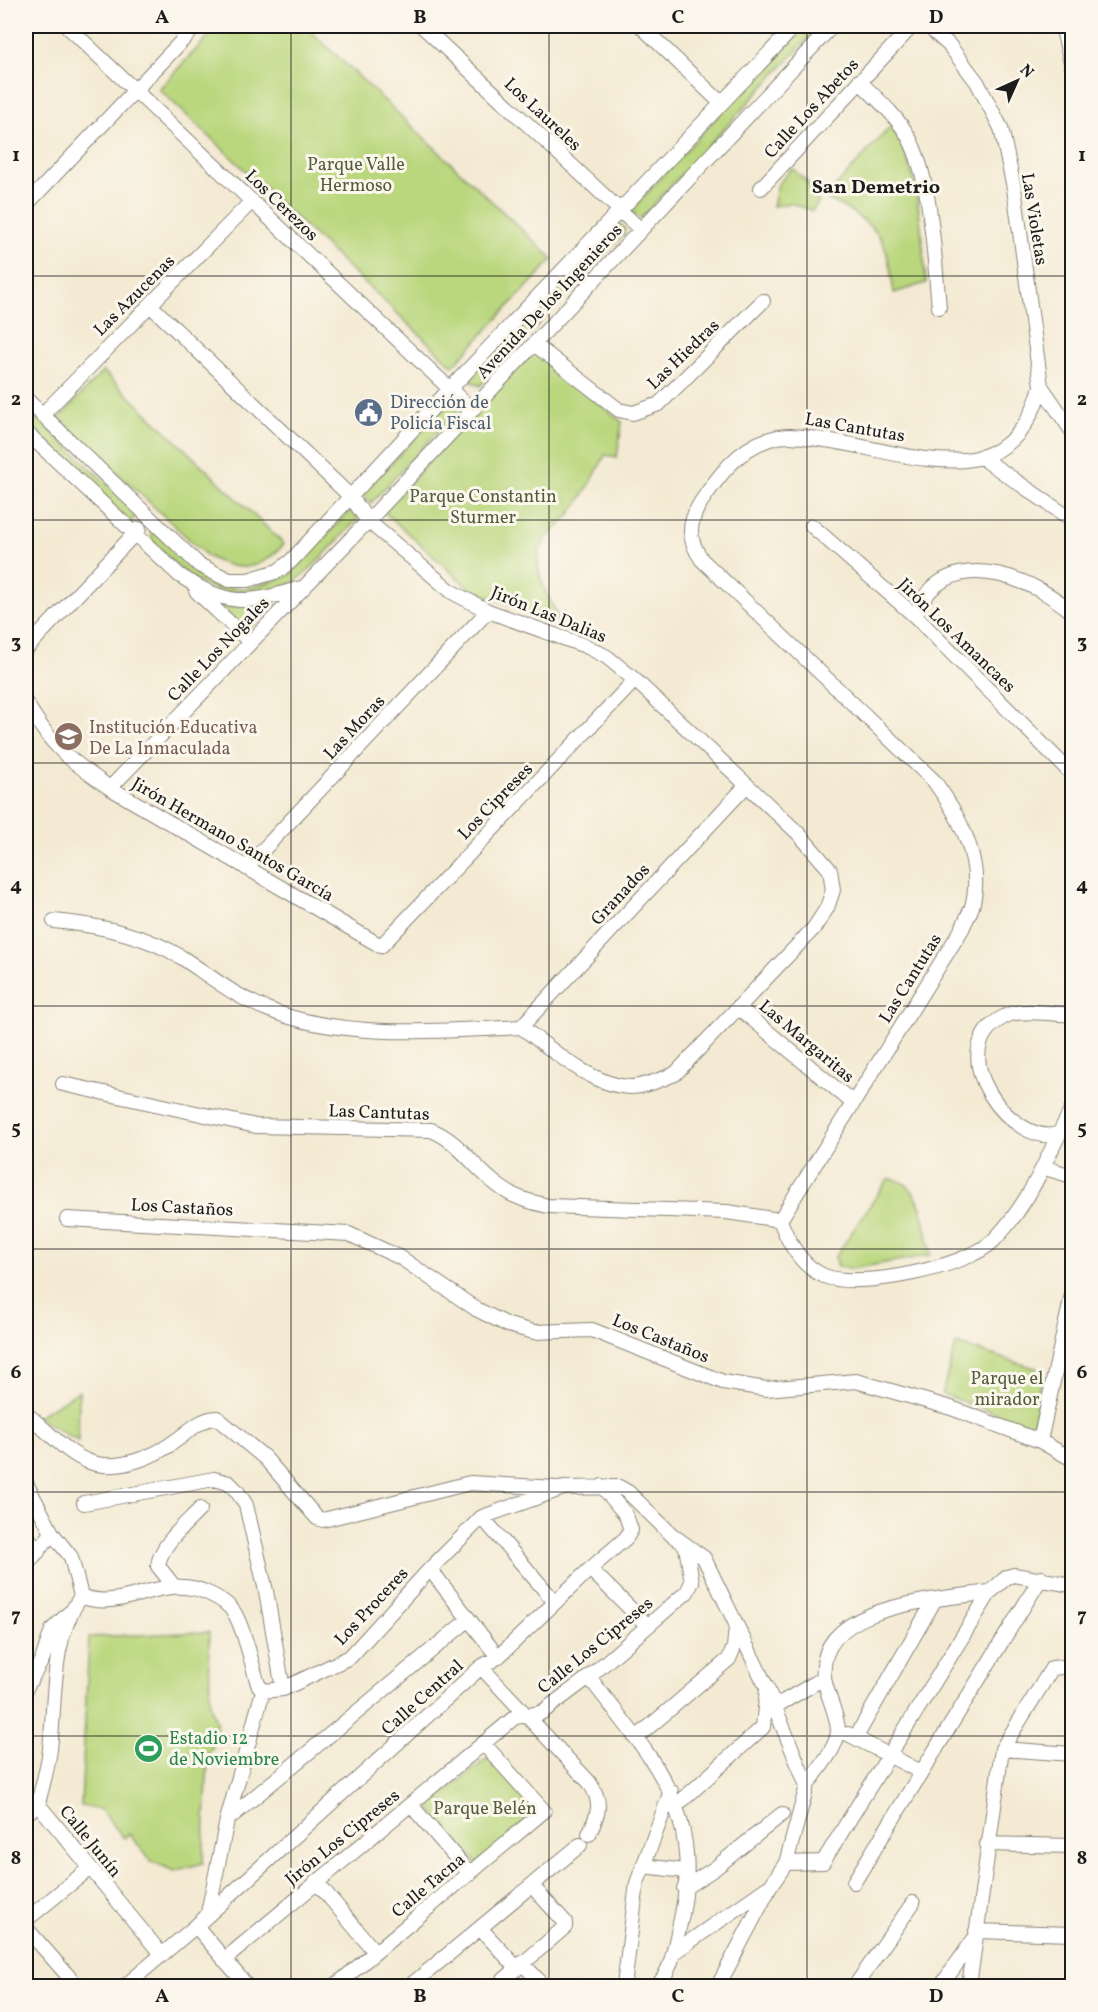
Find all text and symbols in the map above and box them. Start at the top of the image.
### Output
text: A [155,4,169,32]
text: B [413,4,427,32]
text: C [672,4,685,32]
text: D [929,4,943,32]
north arrow [987,51,1047,111]
street label: Calle Los Abetos [759,53,865,165]
text: N [1014,60,1038,84]
street label: Los Laureles [498,73,586,158]
text: 1 [12,142,20,170]
text: 1 [1078,142,1086,170]
park label: Parque Valle Hermoso [307,153,405,199]
street label: Los Cerezos [239,165,323,248]
street label: Las Violetas [1014,171,1053,267]
district label: San Demetrio [812,174,940,202]
street label: Avenida De los Ingenieros [471,219,629,385]
street label: Las Azucenas [89,250,181,342]
street label: Las Hiedras [642,314,726,396]
text: 2 [11,386,21,414]
text: 2 [1077,386,1087,414]
place label: Dirección de Policía Fiscal [390,391,491,437]
public building icon: Dirección de Policía Fiscal [353,396,385,428]
street label: Las Cantutas [803,407,907,450]
park label: Parque Constantin Sturmer [409,485,557,531]
street label: Jirón Los Amancaes [891,573,1021,699]
street label: Jirón Las Dalias [487,581,610,650]
street label: Calle Los Nogales [162,592,276,708]
text: 3 [11,629,21,657]
text: 3 [1077,629,1087,657]
street label: Las Moras [318,690,392,766]
place label: Institución Educativa De La Inmaculada [89,716,258,762]
school or university icon: Institución Educativa De La Inmaculada [52,721,84,753]
street label: Los Cipreses [453,758,539,846]
street label: Jirón Hermano Santos García [126,772,338,909]
street label: Granados [586,858,656,932]
text: 4 [10,872,22,900]
text: 4 [1076,872,1088,900]
street label: Las Cantutas [874,929,949,1028]
street label: Las Margaritas [753,995,859,1090]
street label: Las Cantutas [328,1099,430,1128]
text: 5 [11,1115,21,1143]
text: 5 [1077,1115,1087,1143]
street label: Los Castaños [130,1193,234,1224]
street label: Los Castaños [608,1309,713,1370]
text: 6 [11,1359,22,1387]
text: 6 [1077,1359,1088,1387]
park label: Parque el mirador [971,1367,1044,1413]
street label: Los Proceres [329,1562,415,1652]
street label: Calle Los Cipreses [533,1592,659,1701]
text: 7 [11,1602,21,1630]
text: 7 [1077,1602,1087,1630]
street label: Calle Central [376,1654,470,1742]
place label: Estadio 12 de Noviembre [169,1727,279,1773]
sports icon: Estadio 12 de Noviembre [132,1732,164,1764]
street label: Jirón Los Cipreses [280,1784,406,1892]
park label: Parque Belén [433,1797,537,1822]
street label: Calle Junín [53,1800,127,1884]
text: 8 [11,1845,21,1873]
text: 8 [1077,1845,1087,1873]
street label: Calle Tacna [387,1848,471,1924]
text: A [155,1983,169,2011]
text: B [413,1983,427,2011]
text: C [672,1983,685,2011]
text: D [929,1983,943,2011]

